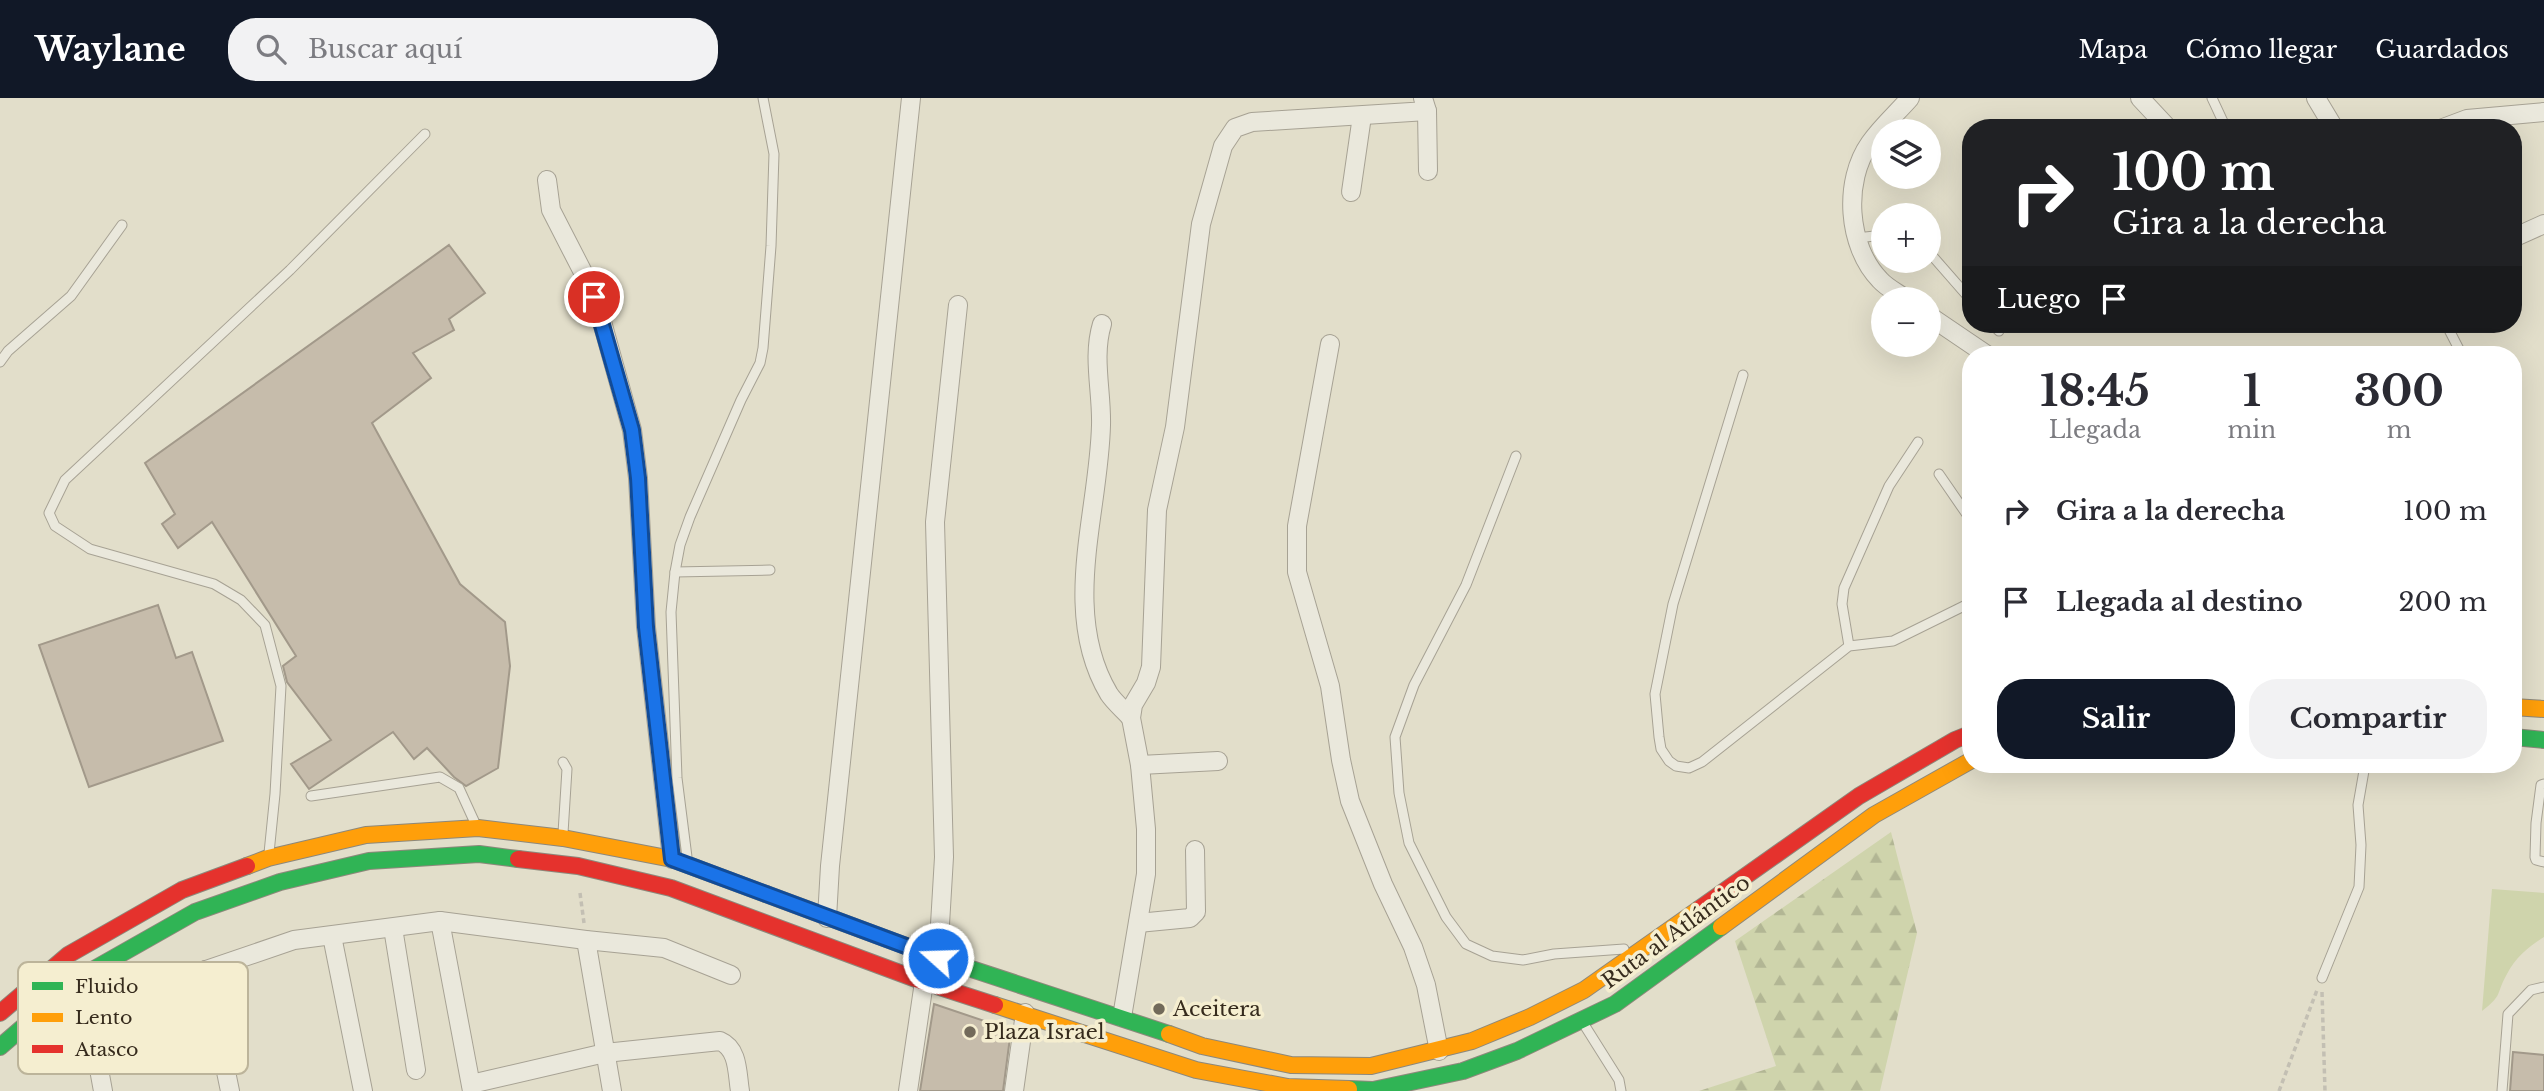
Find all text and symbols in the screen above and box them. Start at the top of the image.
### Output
search box [228,18,718,81]
text: Waylane [35,29,186,70]
icon: search [252,30,290,68]
text: Buscar aquí [308,33,462,65]
text: Mapa [2078,35,2147,64]
text: Cómo llegar [2185,35,2337,64]
text: Guardados [2375,35,2509,64]
map controls [1871,119,1941,357]
button: layers [1871,119,1941,189]
text: 100 m [2112,142,2275,203]
icon: right [1997,147,2088,238]
button: + [1871,203,1941,273]
text: Gira a la derecha [2112,203,2386,243]
pin [564,267,624,327]
icon: arrive [575,278,613,316]
icon: arrive [2095,280,2133,318]
text: Luego [1997,283,2081,315]
button: − [1871,287,1941,357]
text: 18:45 [2040,365,2150,417]
text: 1 [2243,365,2261,417]
text: 300 [2354,365,2444,417]
text: Llegada [2049,416,2141,444]
text: min [2228,416,2276,444]
text: m [2387,416,2411,444]
icon: right [1997,492,2035,530]
text: Gira a la derecha [2056,495,2285,527]
text: 100 m [2403,495,2487,527]
icon: arrive [1997,583,2035,621]
text: Llegada al destino [2056,586,2303,618]
text: 200 m [2398,586,2487,618]
button: Salir [1997,679,2235,759]
button: Compartir [2249,679,2487,759]
street label: Ruta al Atlántico [1597,870,1755,994]
position arrow [901,921,975,995]
legend [18,962,248,1074]
text: Fluido [75,975,138,998]
place label: Aceitera [1172,996,1261,1022]
marker: Aceitera [1151,1001,1167,1017]
text: Lento [75,1006,132,1029]
place label: Plaza Israel [984,1019,1105,1045]
marker: Plaza Israel [962,1024,978,1040]
text: Atasco [74,1038,139,1061]

